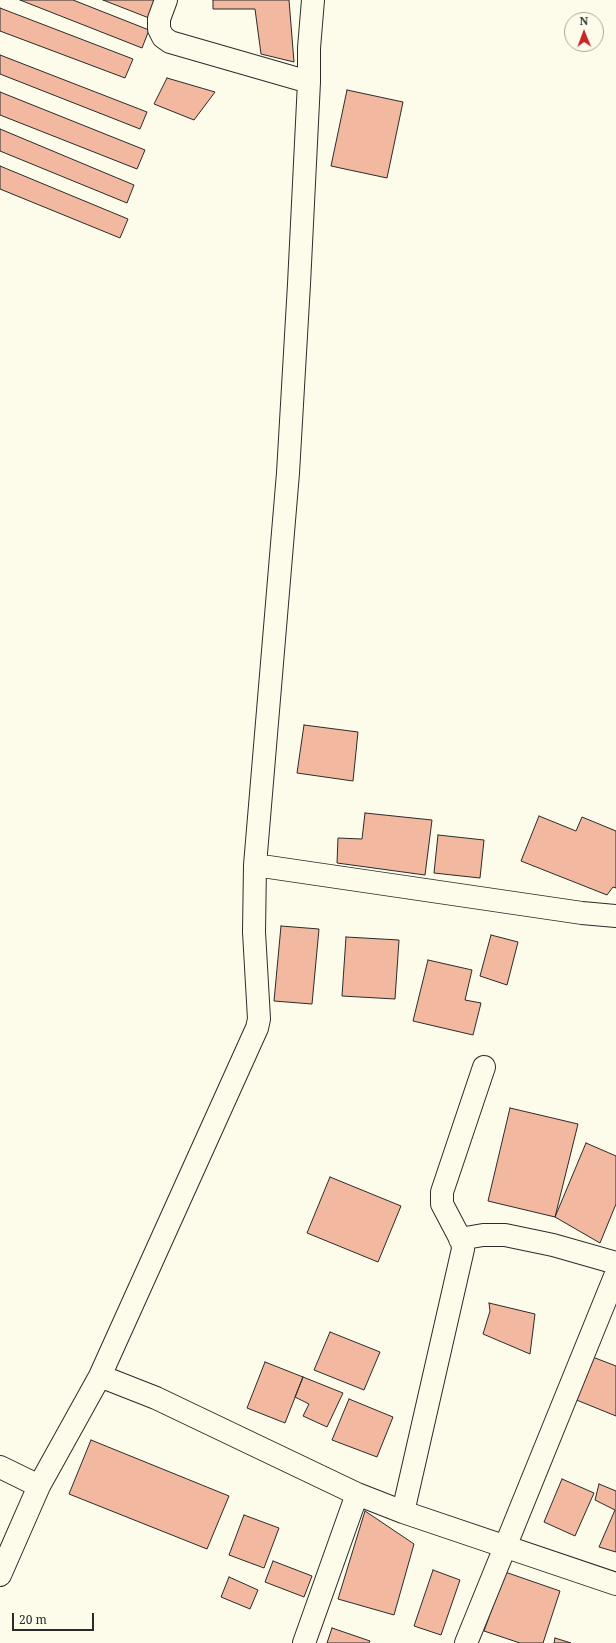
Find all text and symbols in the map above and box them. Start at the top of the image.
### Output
north arrow [564,12,604,52]
text: N [579,13,588,28]
scale bar [14,1605,96,1631]
text: 20 m [19,1611,47,1628]

